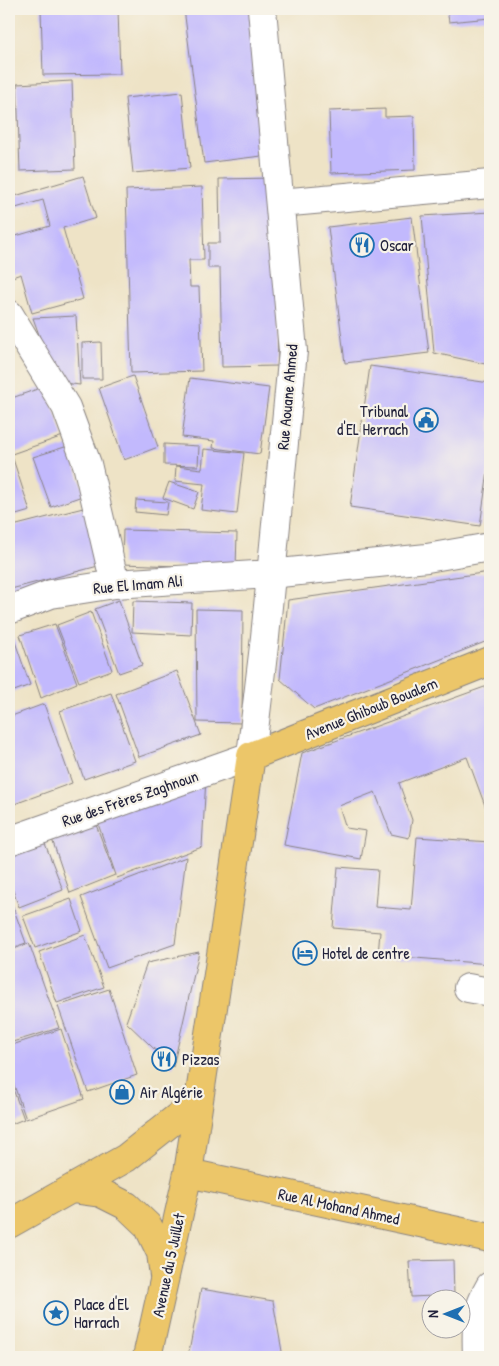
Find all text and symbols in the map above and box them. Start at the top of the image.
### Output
restaurant icon: Oscar [349,232,375,258]
place label: Oscar [380,234,414,256]
street label: Rue Aouane Ahmed [271,343,303,451]
place label: Tribunal d'EL Herrach [337,400,409,440]
public building icon: Tribunal d'EL Herrach [413,407,439,433]
street label: Rue El Imam Ali [92,569,184,599]
street label: Avenue Ghiboub Boualem [302,671,440,745]
street label: Rue des Frères Zaghnoun [59,764,201,832]
hotel icon: Hotel de centre [292,940,318,966]
place label: Hotel de centre [322,942,411,964]
restaurant icon: Pizzas [151,1046,177,1072]
place label: Pizzas [182,1048,219,1070]
shop icon: Air Algérie [109,1079,135,1105]
place label: Air Algérie [140,1081,204,1103]
street label: Rue Al Mohand Ahmed [276,1182,402,1230]
street label: Avenue du 5 Juillet [146,1211,190,1319]
north arrow [422,1288,472,1338]
place label: Place d'El Harrach [74,1293,129,1333]
place icon: Place d'El Harrach [43,1300,69,1326]
text: N [423,1310,442,1318]

